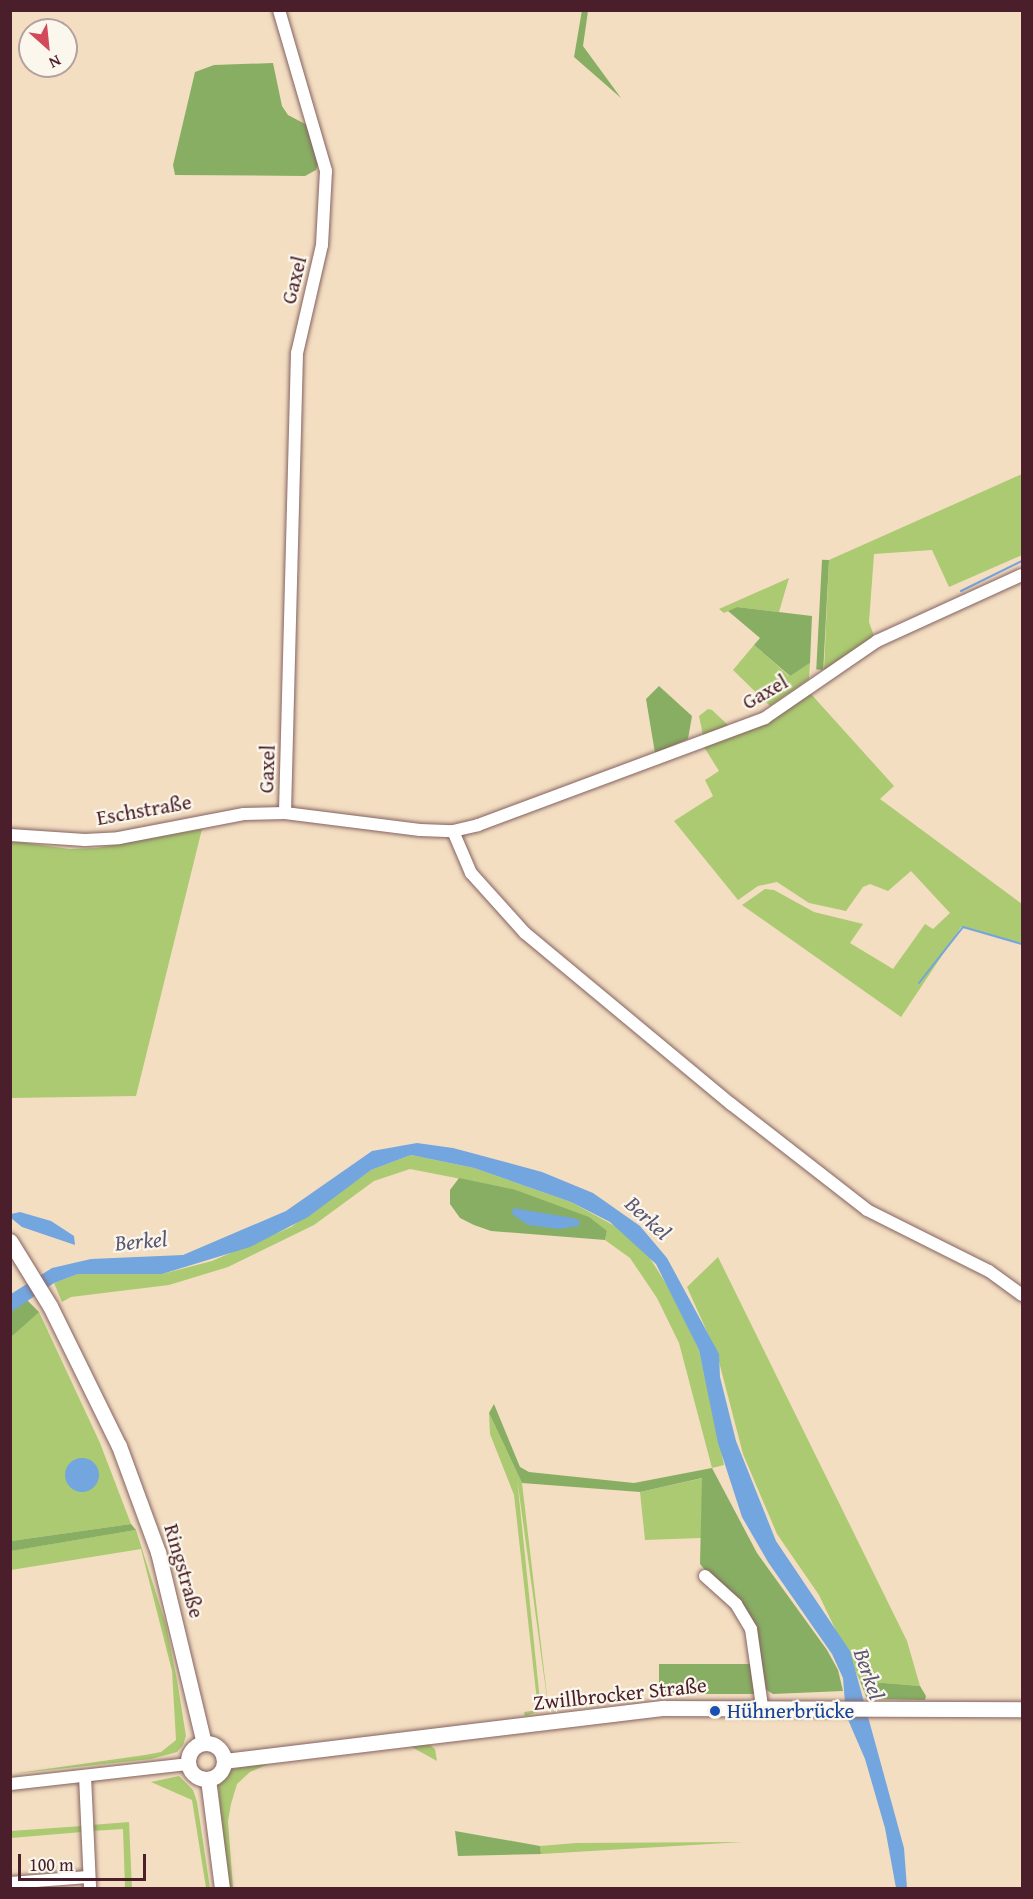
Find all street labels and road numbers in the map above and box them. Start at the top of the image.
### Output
street label: Gaxel [276,253,312,307]
street label: Gaxel [738,669,792,715]
street label: Gaxel [254,744,280,794]
street label: Eschstraße [95,789,193,831]
street label: Ringstraße [159,1521,209,1621]
street label: Zwillbrocker Straße [532,1672,708,1716]

